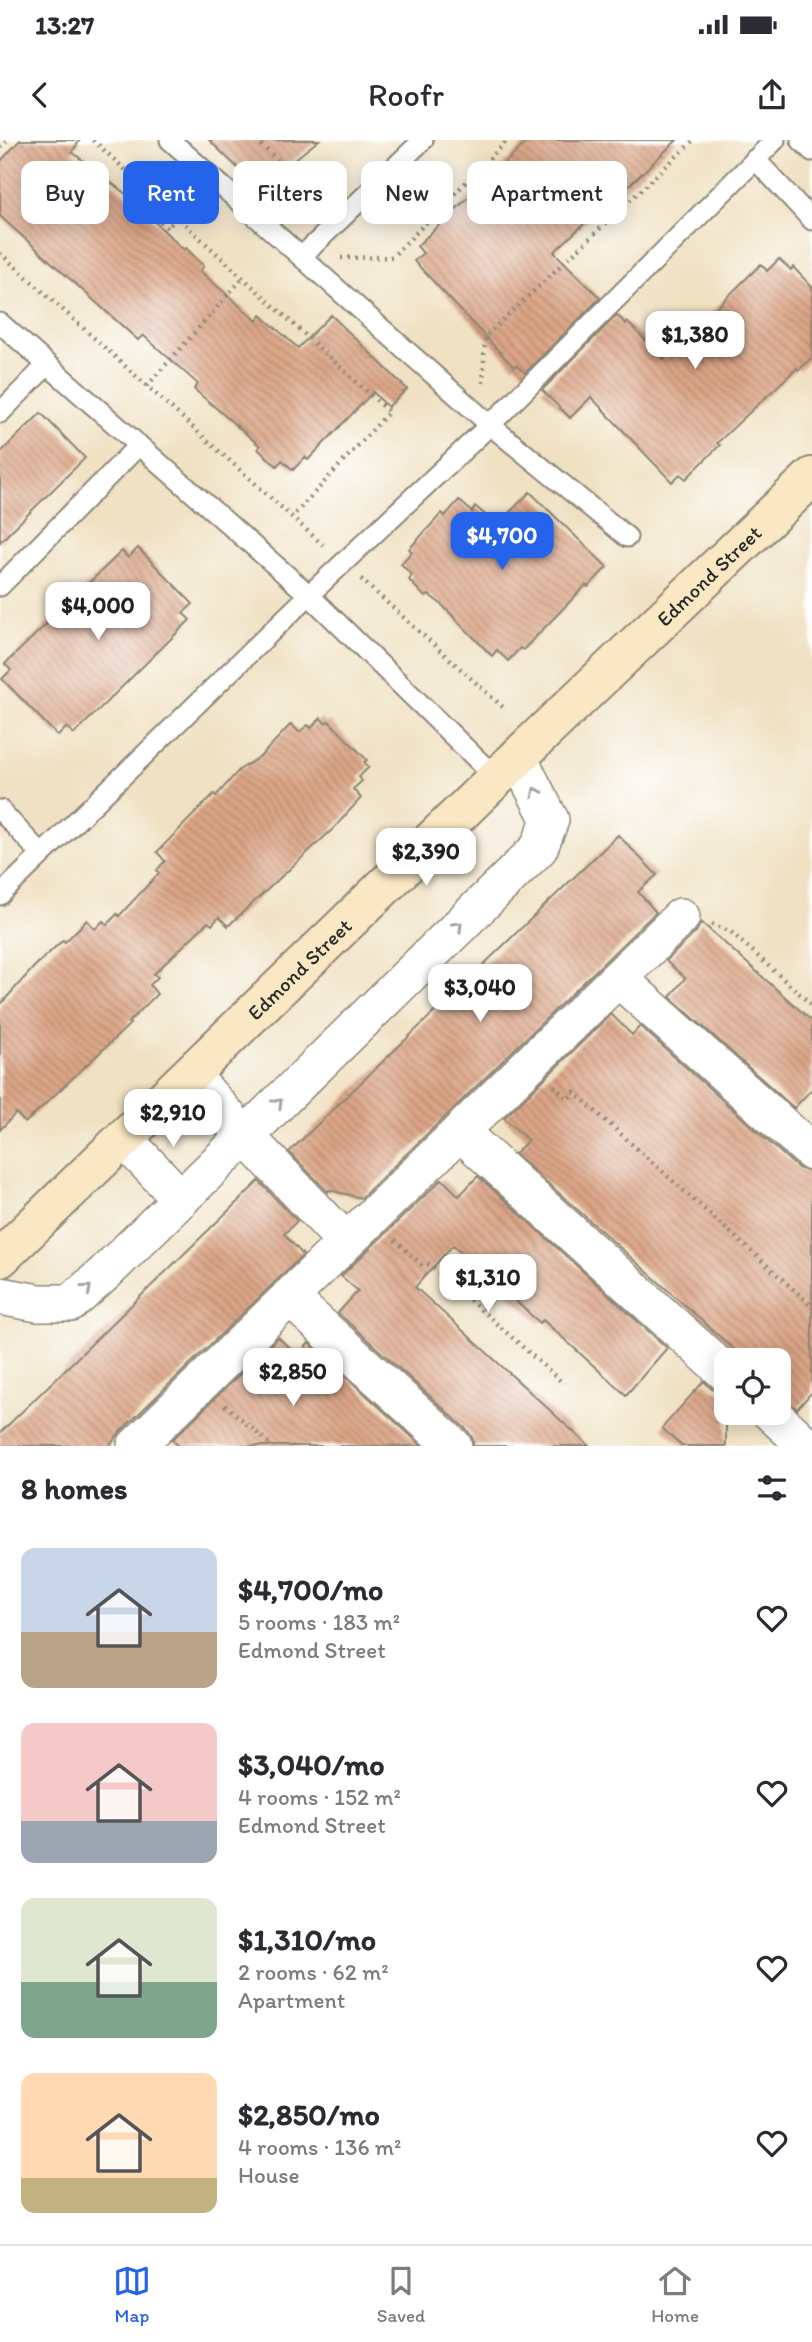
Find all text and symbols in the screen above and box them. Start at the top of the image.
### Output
text: 13:27 [35,9,94,41]
icon: back [21,76,59,114]
text: Roofr [368,76,444,114]
icon: share [753,76,791,114]
chip: Buy [21,161,109,224]
chip: Rent [123,161,219,224]
chip: Filters [233,161,347,224]
chip: New [361,161,453,224]
chip: Apartment [467,161,627,224]
pin: $1,380 [638,312,752,371]
text: $1,380 [661,320,729,348]
pin: $4,700 [445,512,559,572]
street label: Edmond Street [651,520,766,631]
text: $4,700 [467,521,537,549]
pin: $4,000 [41,582,155,642]
text: $4,000 [61,591,135,619]
one-way arrow [530,786,544,799]
pin: $2,390 [369,828,483,888]
text: $2,390 [392,837,460,865]
street label: Edmond Street [242,913,356,1025]
one-way arrow [450,921,463,934]
pin: $3,040 [423,964,537,1024]
text: $3,040 [444,973,516,1001]
pin: $2,910 [116,1090,230,1149]
text: $2,910 [140,1098,206,1126]
one-way arrow [270,1098,283,1111]
pin: $1,310 [431,1254,545,1314]
text: $1,310 [455,1263,521,1291]
one-way arrow [79,1285,92,1297]
pin: $2,850 [236,1348,350,1408]
map controls [714,1348,791,1425]
button: locate [714,1348,791,1425]
text: $2,850 [259,1357,327,1385]
icon: filters [753,1469,791,1507]
text: 8 homes [21,1470,128,1507]
text: $4,700/mo [238,1571,383,1608]
icon: home [77,1576,161,1660]
icon: heart [753,1599,791,1637]
text: 5 rooms · 183 m² [238,1608,400,1636]
text: Edmond Street [238,1636,386,1664]
text: $3,040/mo [238,1746,385,1783]
icon: home [77,1751,161,1835]
icon: heart [753,1774,791,1812]
text: 4 rooms · 152 m² [238,1783,401,1811]
text: Edmond Street [238,1811,386,1839]
text: $1,310/mo [238,1921,376,1958]
icon: home [77,1926,161,2010]
icon: heart [753,1949,791,1987]
text: 2 rooms · 62 m² [238,1958,389,1986]
text: Apartment [238,1986,345,2014]
text: $2,850/mo [238,2096,380,2133]
icon: home [77,2101,161,2185]
icon: heart [753,2124,791,2162]
text: 4 rooms · 136 m² [238,2133,401,2161]
text: House [238,2161,300,2189]
tab: Map [113,2262,151,2327]
tab: Saved [377,2262,425,2327]
tab: Home [651,2262,699,2327]

